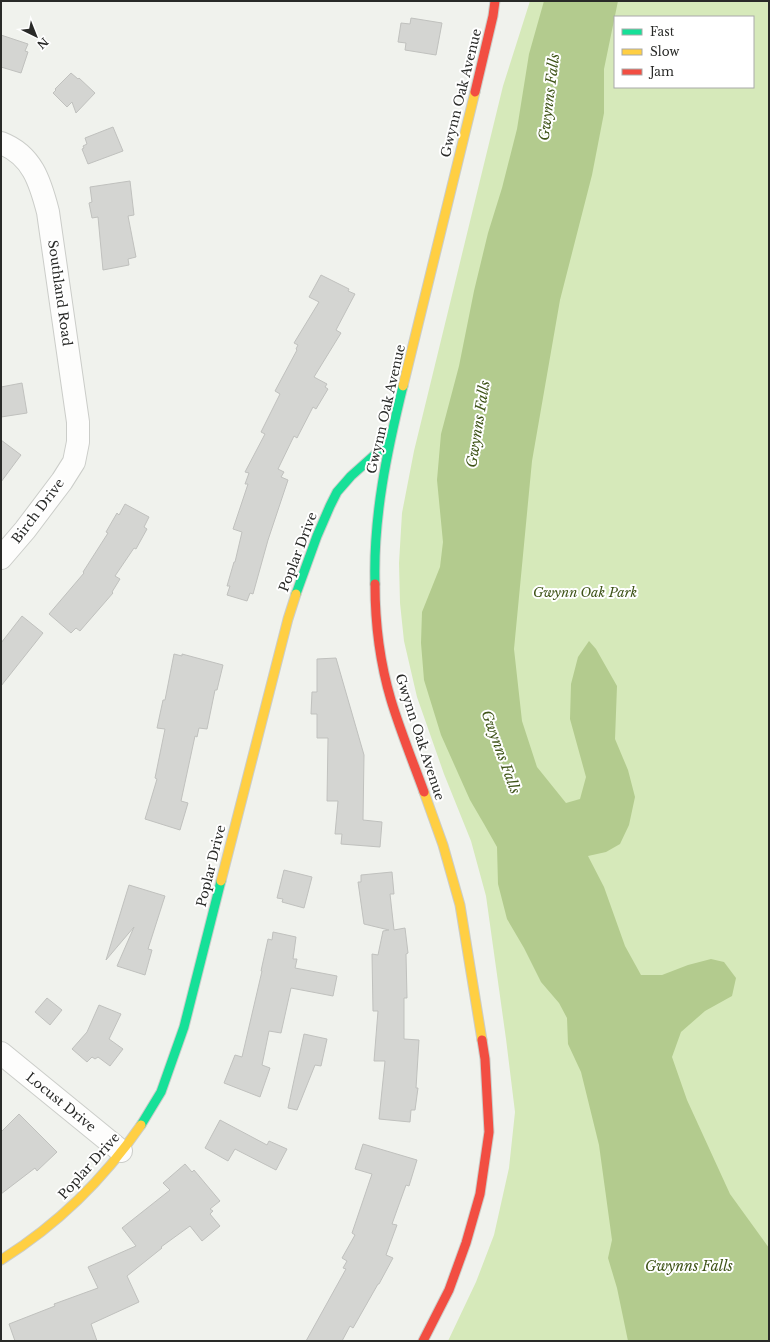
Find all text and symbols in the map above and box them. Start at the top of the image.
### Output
north arrow [16,16,56,56]
legend [614,16,754,88]
text: Fast [650,24,675,39]
street label: Gwynn Oak Avenue [437,27,485,159]
text: N [34,35,51,52]
text: Slow [650,44,680,59]
water label: Gwynns Falls [535,52,563,142]
text: Jam [648,64,674,79]
street label: Southland Road [44,239,76,347]
street label: Gwynn Oak Avenue [363,343,409,475]
water label: Gwynns Falls [462,379,494,469]
street label: Birch Drive [8,475,68,547]
street label: Poplar Drive [275,510,321,594]
park label: Gwynn Oak Park [533,584,637,601]
street label: Gwynn Oak Avenue [391,672,449,802]
water label: Gwynns Falls [478,708,524,796]
street label: Poplar Drive [193,823,229,909]
street label: Locust Drive [22,1069,100,1135]
street label: Poplar Drive [55,1129,123,1203]
water label: Gwynns Falls [645,1257,733,1275]

